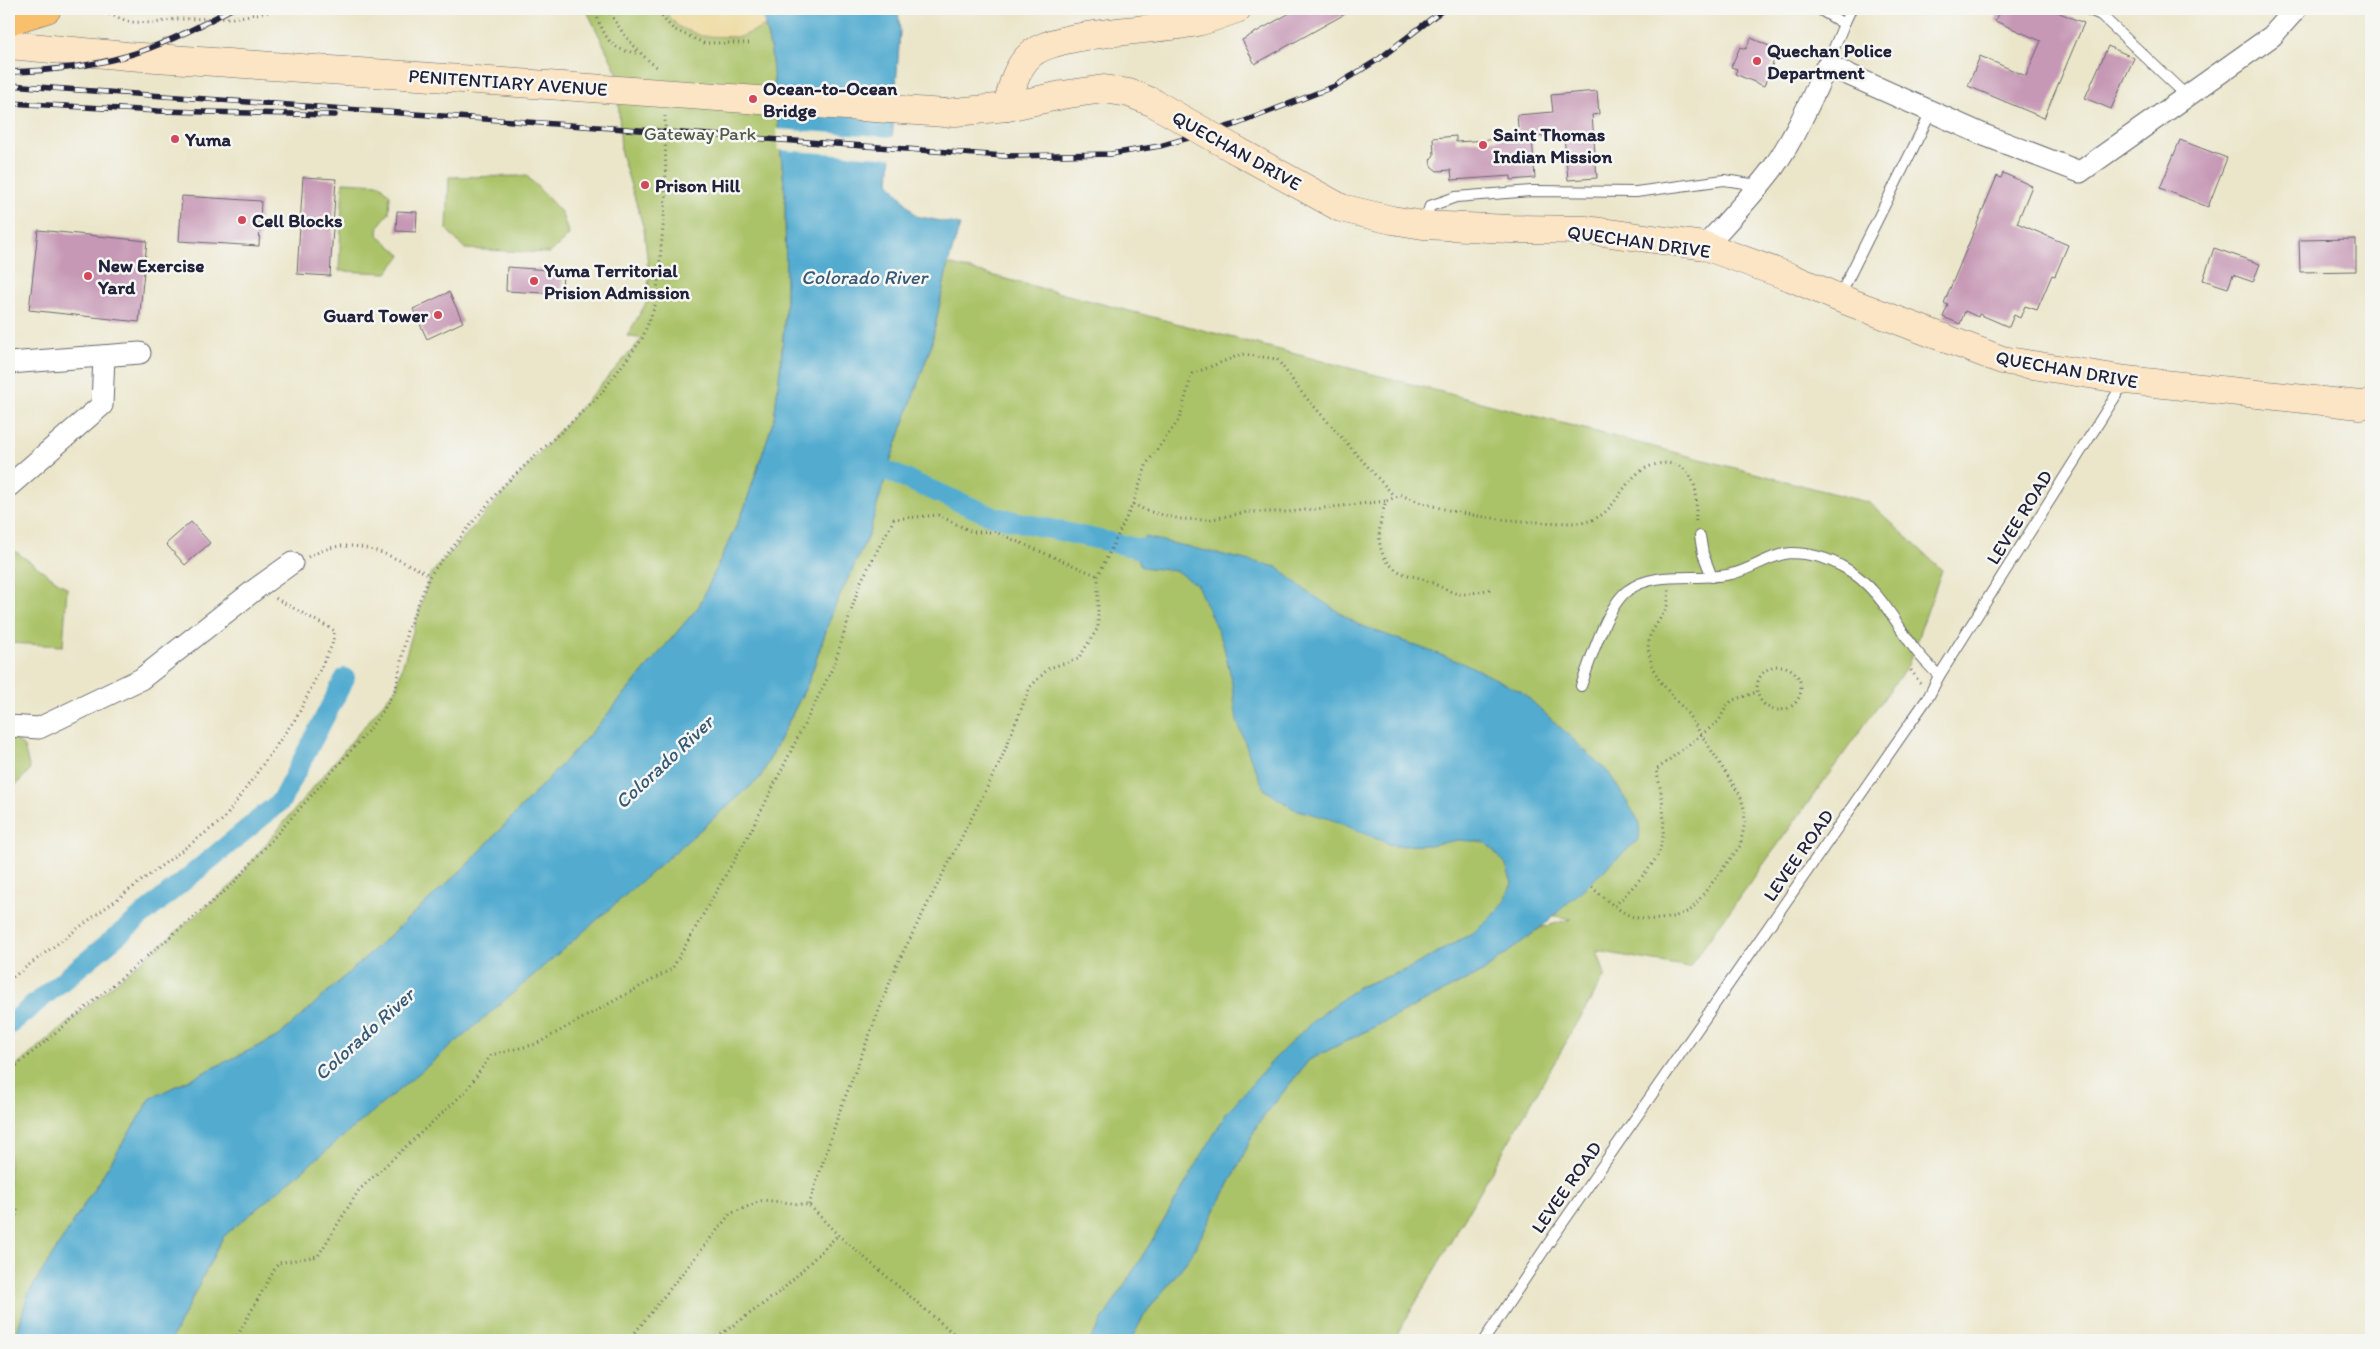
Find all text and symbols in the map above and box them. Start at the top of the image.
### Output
place label: Quechan Police Department [1767,39,1892,84]
marker: Quechan Police Department [1751,55,1763,67]
street label: PENITENTIARY AVENUE [408,64,608,101]
place label: Ocean-to-Ocean Bridge [763,77,898,122]
marker: Ocean-to-Ocean Bridge [747,93,759,105]
street label: QUECHAN DRIVE [1168,105,1306,196]
park label: Gateway Park [644,122,757,145]
place label: Saint Thomas Indian Mission [1493,123,1612,168]
place label: Yuma [184,128,232,151]
marker: Yuma [169,133,181,145]
marker: Saint Thomas Indian Mission [1477,139,1489,151]
place label: Prison Hill [655,174,741,197]
marker: Prison Hill [639,179,651,191]
place label: Cell Blocks [252,209,343,232]
marker: Cell Blocks [236,214,248,226]
street label: QUECHAN DRIVE [1566,220,1712,263]
place label: New Exercise Yard [97,254,204,299]
place label: Yuma Territorial Prision Admission [543,259,691,304]
water label: Colorado River [801,265,930,289]
marker: New Exercise Yard [82,270,94,282]
marker: Yuma Territorial Prision Admission [528,275,540,287]
place label: Guard Tower [323,304,428,327]
marker: Guard Tower [432,309,444,321]
street label: QUECHAN DRIVE [1994,346,2140,393]
street label: LEVEE ROAD [1981,466,2058,569]
water label: Colorado River [610,709,720,814]
street label: LEVEE ROAD [1758,805,1838,906]
water label: Colorado River [309,981,421,1085]
street label: LEVEE ROAD [1526,1137,1606,1238]

